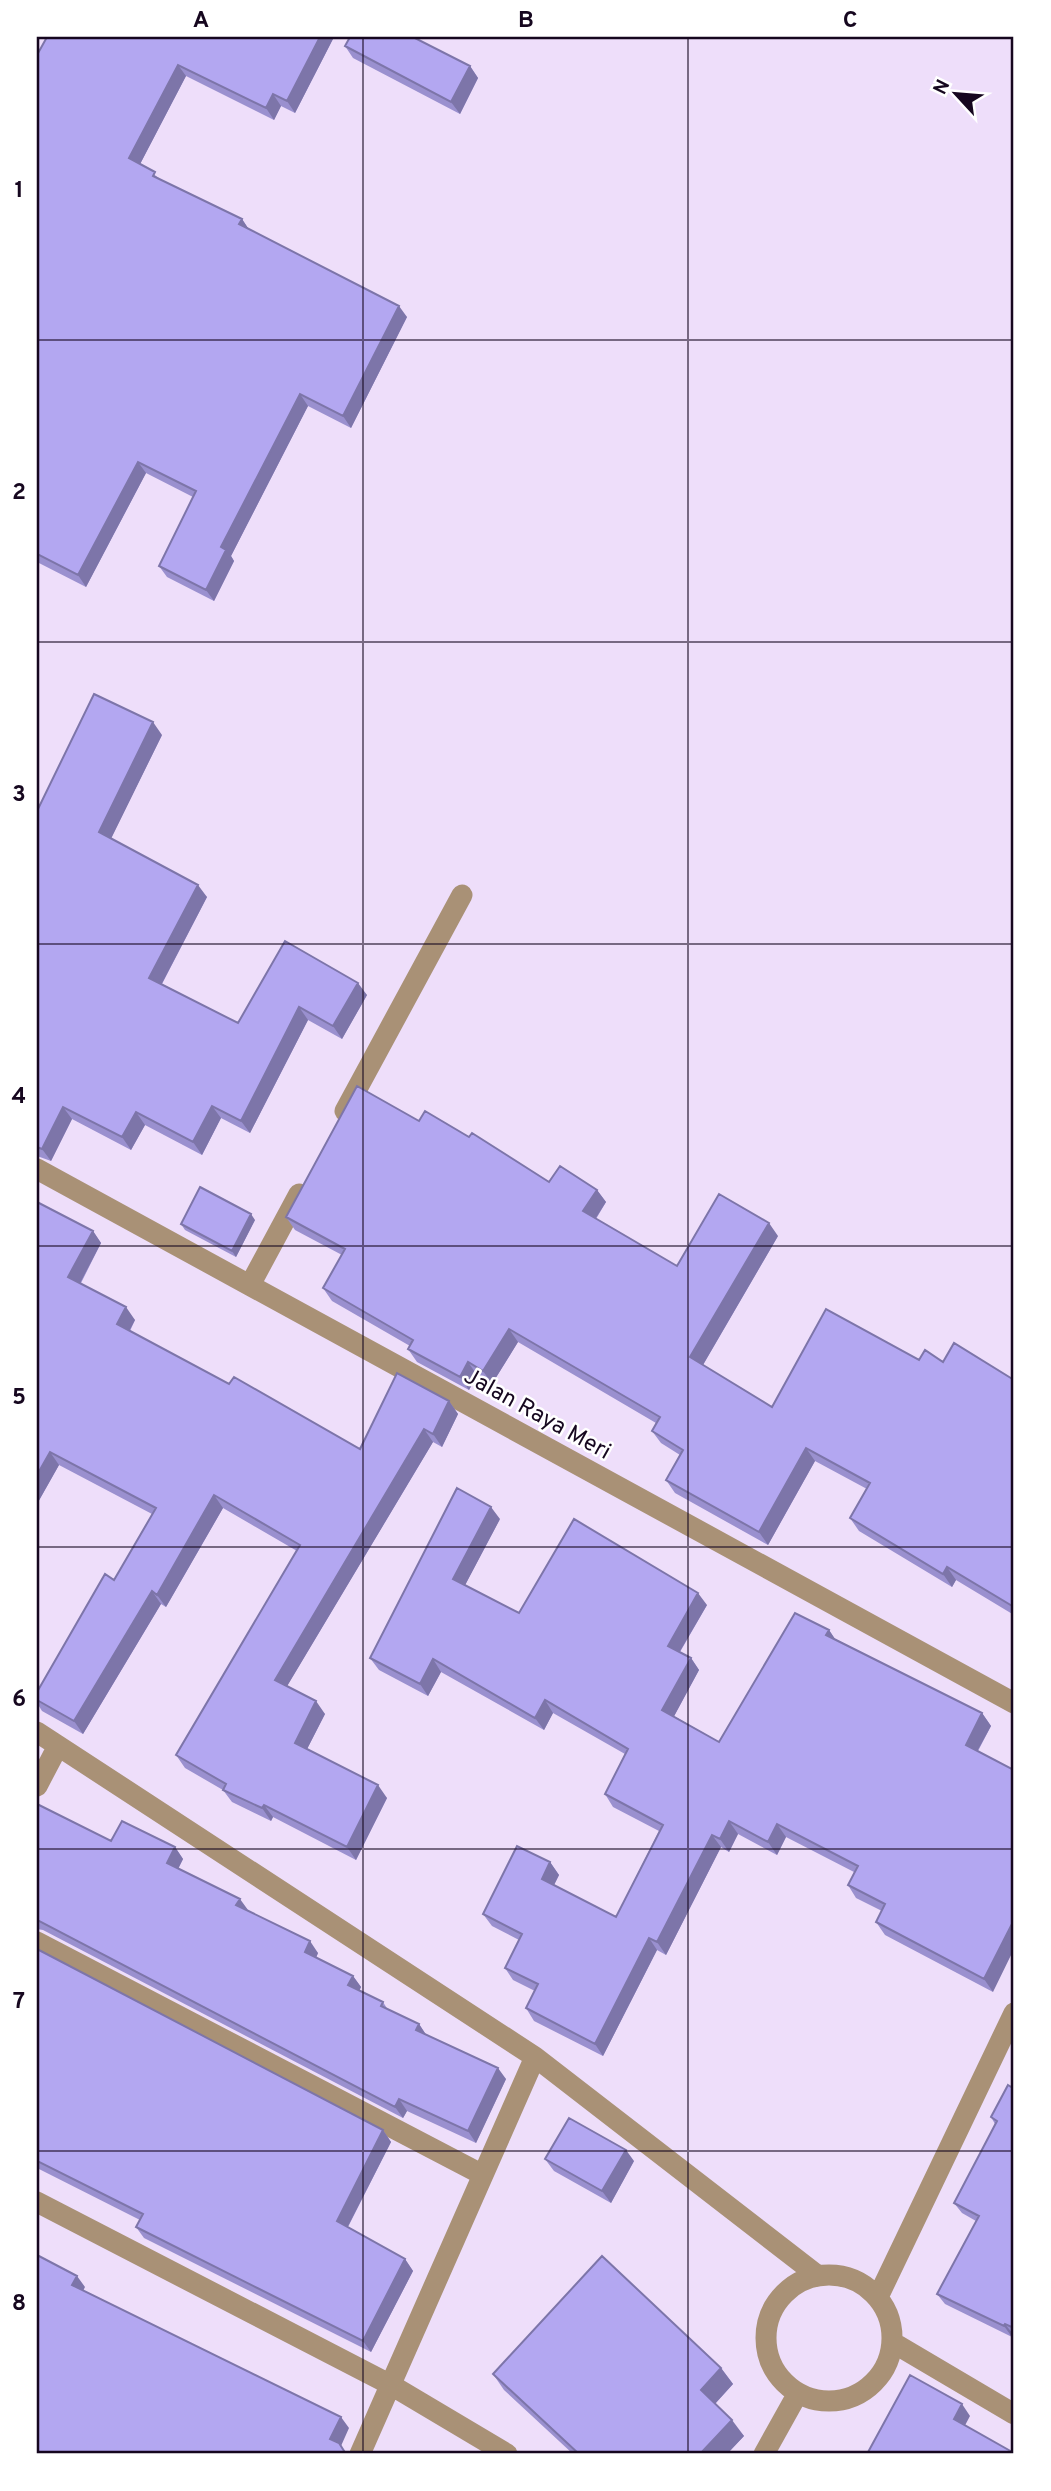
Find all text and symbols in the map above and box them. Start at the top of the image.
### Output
text: A [193,7,209,36]
text: B [518,7,534,36]
text: C [843,7,857,36]
north arrow [922,60,992,130]
text: N [929,76,956,99]
text: 1 [14,177,24,206]
text: 2 [12,479,26,508]
text: 3 [12,781,26,810]
text: 4 [12,1083,26,1112]
street label: Jalan Raya Meri [458,1363,615,1468]
text: 5 [12,1384,26,1413]
text: 6 [12,1686,26,1715]
text: 7 [13,1988,25,2017]
text: 8 [12,2290,26,2319]

